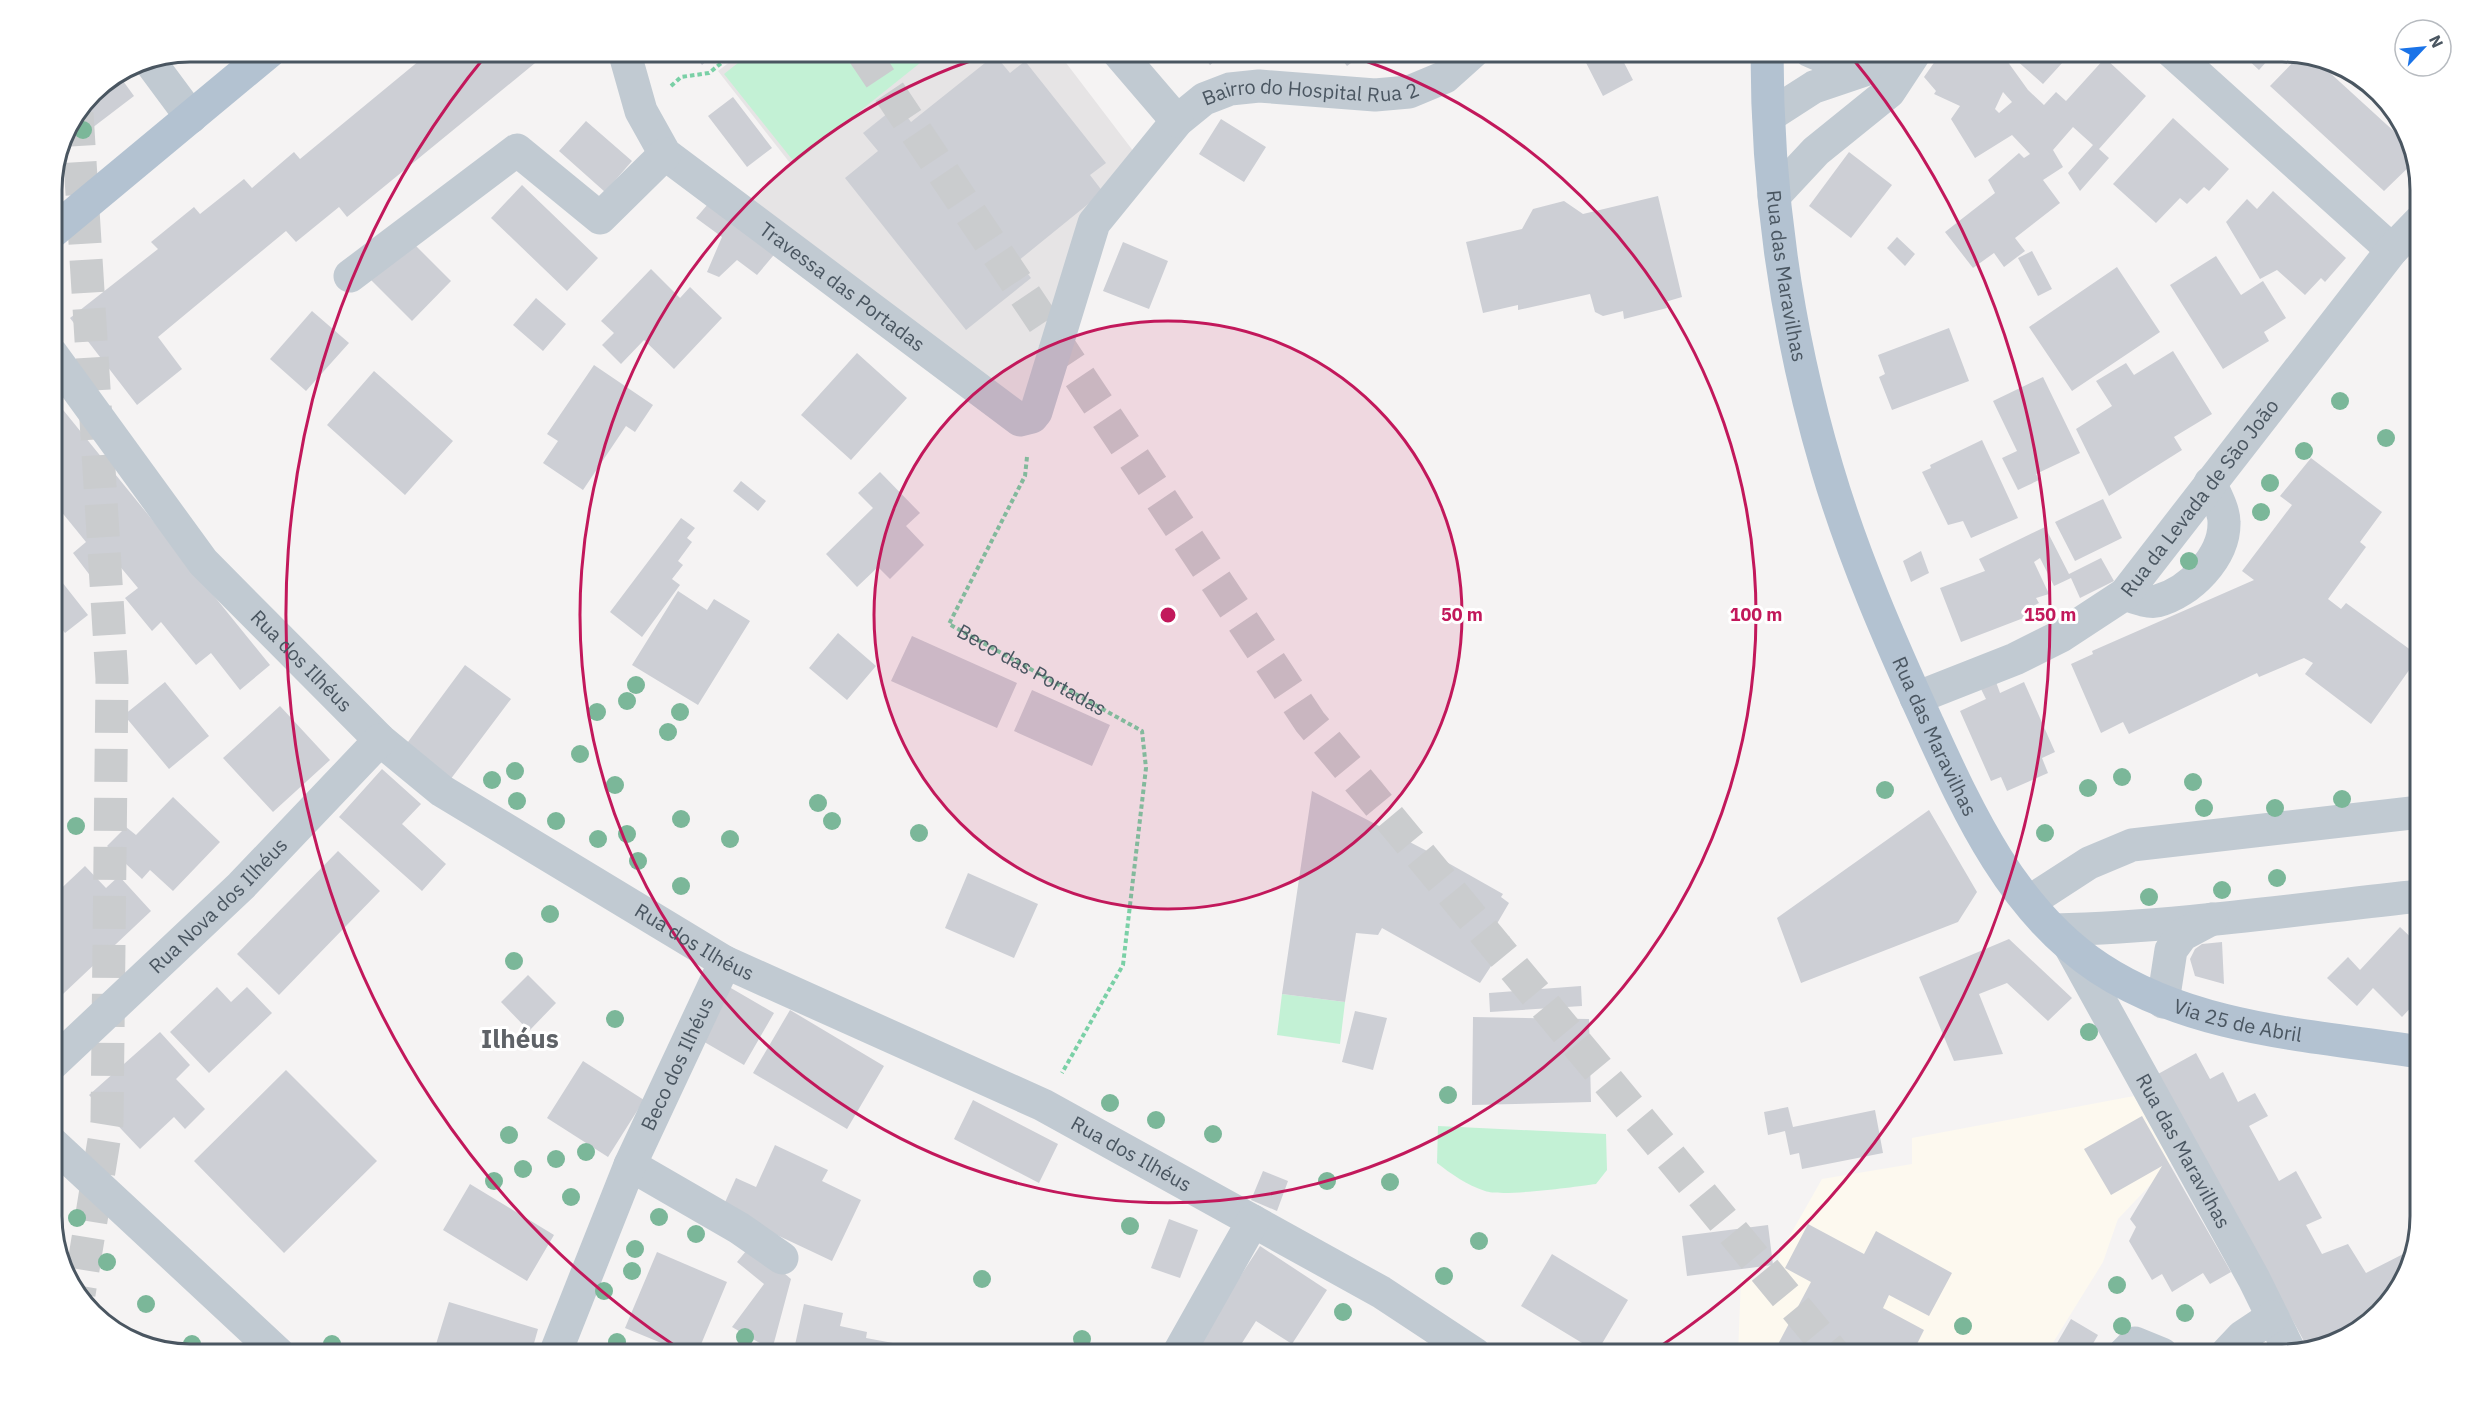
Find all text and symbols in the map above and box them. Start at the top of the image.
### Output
north arrow [2393,18,2453,78]
text: N [2425,32,2448,51]
street label: Bairro do Hospital Rua 2 [1198,72,1423,112]
street label: Rua das Maravilhas [1761,189,1813,364]
street label: Travessa das Portadas [754,215,931,357]
street label: Rua da Levada de São João [2114,393,2285,602]
text: 50 m [1441,603,1483,626]
text: 100 m [1730,603,1782,626]
text: 150 m [2024,603,2076,626]
street label: Rua dos Ilhéus [245,604,359,718]
centre of rings [1158,605,1178,625]
street label: Beco das Portadas [952,617,1111,722]
street label: Rua das Maravilhas [1886,652,1984,821]
street label: Rua Nova dos Ilhéus [143,831,293,979]
street label: Rua dos Ilhéus [630,897,759,986]
street label: Via 25 de Abril [2170,992,2304,1048]
street label: Beco dos Ilhéus [634,993,720,1135]
district label: Ilhéus [481,1021,559,1055]
street label: Rua das Maravilhas [2130,1068,2237,1233]
street label: Rua dos Ilhéus [1066,1109,1197,1198]

